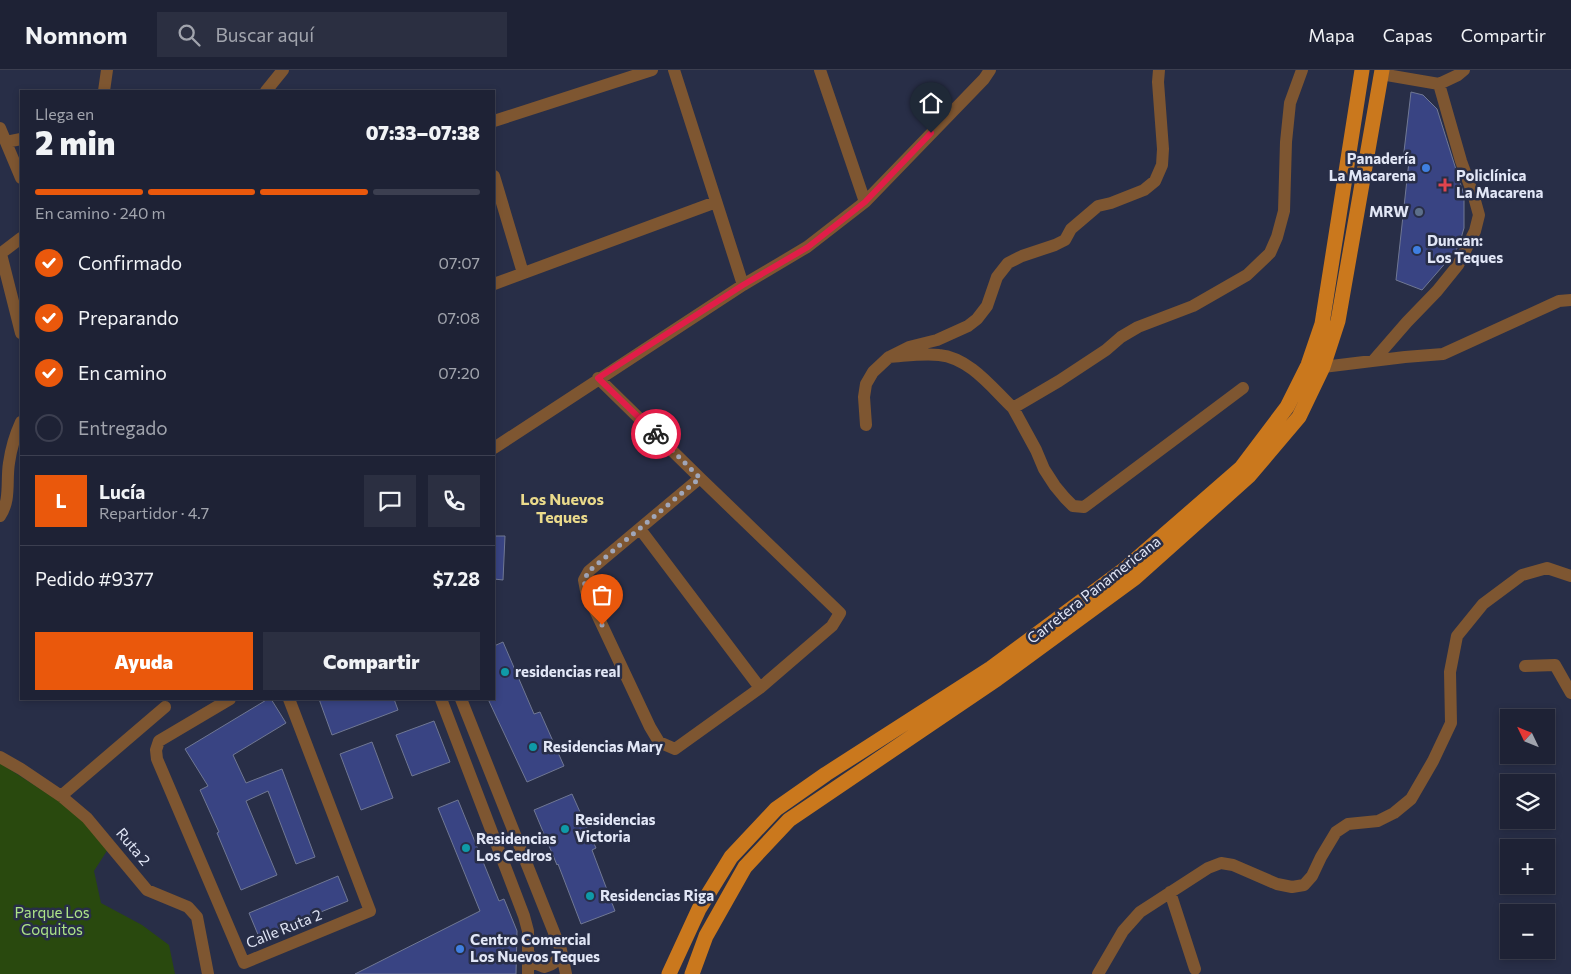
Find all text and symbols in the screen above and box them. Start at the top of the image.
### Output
search box [157,12,507,57]
text: Nomnom [25,20,127,49]
icon: search [175,21,203,49]
text: Buscar aquí [215,23,314,46]
text: Mapa [1308,24,1355,46]
text: Capas [1383,24,1433,46]
text: Compartir [1461,24,1546,46]
pin [910,82,952,133]
icon: home [917,89,945,117]
text: Llega en [35,104,94,123]
text: 07:33–07:38 [366,121,480,144]
text: 2 min [35,122,115,162]
place label: Panadería La Macarena [1329,149,1416,184]
marker: Panadería La Macarena [1420,162,1432,174]
place label: Policlínica La Macarena [1456,166,1543,201]
marker: Policlínica La Macarena [1438,178,1452,192]
place label: MRW [1369,202,1409,220]
text: En camino · 240 m [35,203,165,222]
marker: MRW [1413,206,1425,218]
place label: Duncan: Los Teques [1427,231,1503,266]
marker: Duncan: Los Teques [1411,244,1423,256]
icon: check [35,249,63,277]
text: Confirmado [78,251,182,274]
text: 07:07 [439,253,480,272]
icon: check [35,304,63,332]
text: Preparando [78,306,179,329]
text: 07:08 [437,308,480,327]
icon: check [35,359,63,387]
text: En camino [78,361,167,384]
text: 07:20 [438,363,480,382]
courier [631,409,681,459]
text: Entregado [78,416,168,439]
icon: bike [642,420,670,448]
button: chat [364,475,416,527]
button: phone [428,475,480,527]
text: Lucía [99,480,145,503]
text: L [55,489,67,512]
district label: Los Nuevos Teques [520,489,604,526]
text: Repartidor · 4.7 [99,503,209,522]
street label: Carretera Panamericana [1023,532,1164,647]
text: Pedido #9377 [35,567,154,590]
text: $7.28 [433,567,480,590]
pin [581,574,623,625]
icon: bag [588,581,616,609]
button: Ayuda [35,632,253,690]
button: Compartir [263,632,480,690]
place label: residencias real [515,662,620,680]
marker: residencias real [499,666,511,678]
north arrow [1500,709,1555,764]
map controls [1500,709,1555,959]
place label: Residencias Mary [543,737,664,755]
marker: Residencias Mary [527,741,539,753]
button: layers [1500,774,1555,829]
place label: Residencias Victoria [575,810,656,845]
marker: Residencias Victoria [559,823,571,835]
street label: Ruta 2 [113,824,155,869]
place label: Residencias Los Cedros [476,829,557,864]
button: + [1500,839,1555,894]
marker: Residencias Los Cedros [460,842,472,854]
place label: Residencias Riga [600,886,714,904]
marker: Residencias Riga [584,890,596,902]
park label: Parque Los Coquitos [14,903,90,938]
button: − [1500,904,1555,959]
street label: Calle Ruta 2 [243,905,324,951]
place label: Centro Comercial Los Nuevos Teques [470,930,600,965]
marker: Centro Comercial Los Nuevos Teques [454,943,466,955]

